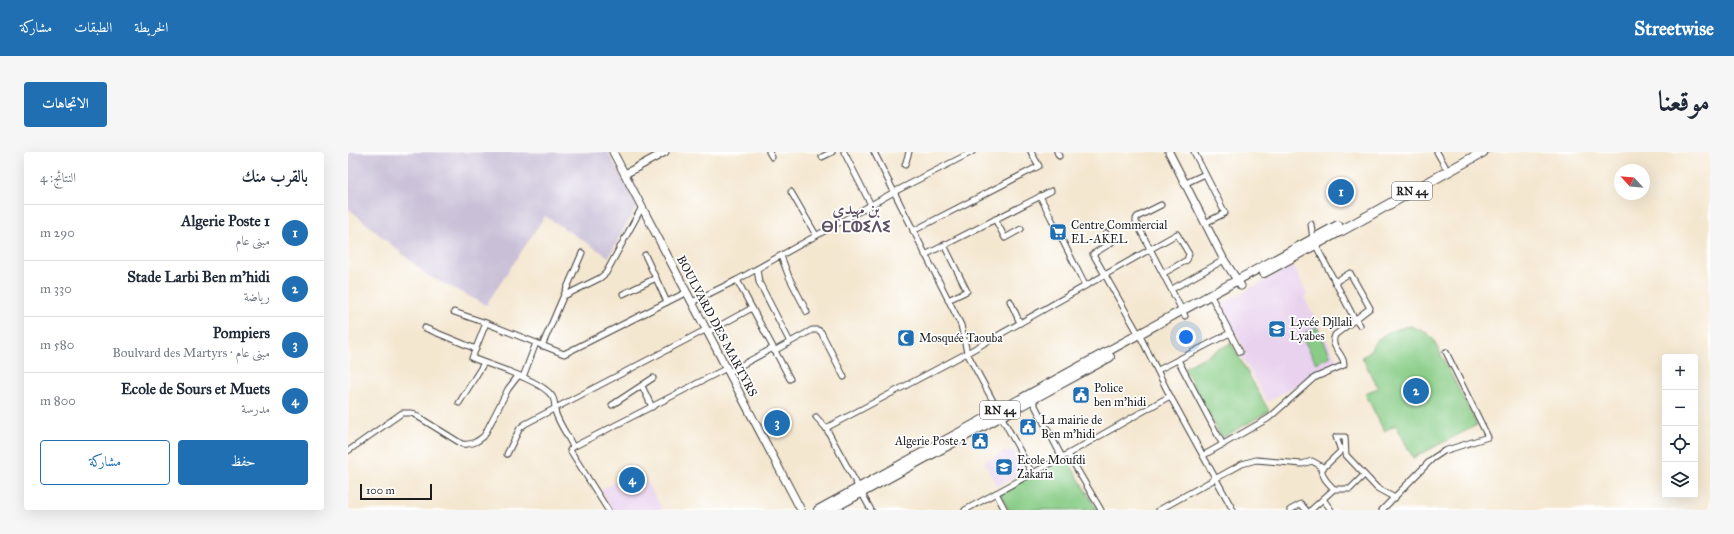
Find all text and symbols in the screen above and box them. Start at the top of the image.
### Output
text: Streetwise [1634,17,1714,40]
text: مشاركة [20,19,52,36]
text: الطبقات [74,19,112,36]
text: الخريطة [134,19,168,36]
button: الاتجاهات [24,82,107,127]
text: موقعنا [1658,84,1710,119]
north arrow [1614,164,1650,200]
text: بالقرب منك [242,166,308,187]
text: النتائج: 4 [40,170,76,186]
pin: 1 [1328,177,1354,207]
road number: RN 44 [1392,182,1432,200]
district label: بن مهيدي ⴱⵏ ⵎⵀⵉⴷⵉ [821,199,891,236]
text: Algerie Poste 1 [181,212,270,230]
place label: Centre Commercial EL-AKEL [1071,218,1168,246]
supermarket icon: Centre Commercial EL-AKEL [1048,222,1068,242]
text: 290 m [40,225,75,241]
text: 1 [292,225,298,241]
text: مبنى عام [236,233,270,249]
street label: BOULVARD DES MARTYRS [674,253,760,399]
text: Stade Larbi Ben m'hidi [127,268,270,286]
text: 330 m [40,281,72,297]
text: 2 [292,281,298,297]
text: رياضة [244,289,270,305]
place label: Lycée Djllali Lyabes [1290,315,1353,343]
school or university icon: Lycée Djllali Lyabes [1267,319,1287,339]
text: Pompiers [213,324,270,342]
your location [1176,327,1196,347]
mosque icon: Mosquée Taouba [896,328,916,348]
place label: Mosquée Taouba [919,331,1003,346]
text: 580 m [40,337,74,353]
text: 3 [292,337,298,353]
text: مبنى عام · Boulvard des Martyrs [112,345,270,361]
map controls [1662,354,1698,498]
button: + [1662,354,1698,390]
pin: 2 [1403,376,1429,406]
text: Ecole de Sours et Muets [121,380,270,398]
place label: Police ben m'hidi [1094,381,1147,409]
public building icon: Police ben m'hidi [1071,385,1091,405]
button: − [1662,390,1698,426]
text: 800 m [40,393,76,409]
text: 4 [291,393,299,409]
text: مدرسة [241,401,270,417]
road number: RN 44 [980,401,1020,419]
pin: 3 [764,408,790,438]
place label: La mairie de Ben m'hidi [1041,413,1102,441]
public building icon: La mairie de Ben m'hidi [1018,417,1038,437]
button: locate [1662,426,1698,462]
public building icon: Algerie Poste 2 [970,431,990,451]
place label: Algerie Poste 2 [894,434,967,449]
button: مشاركة [40,440,170,485]
button: حفظ [178,440,308,485]
place label: Ecole Moufdi Zakaria [1017,453,1086,481]
school or university icon: Ecole Moufdi Zakaria [994,457,1014,477]
button: layers [1662,462,1698,498]
pin: 4 [619,465,645,495]
scale bar [360,482,432,501]
text: 100 m [366,484,395,497]

